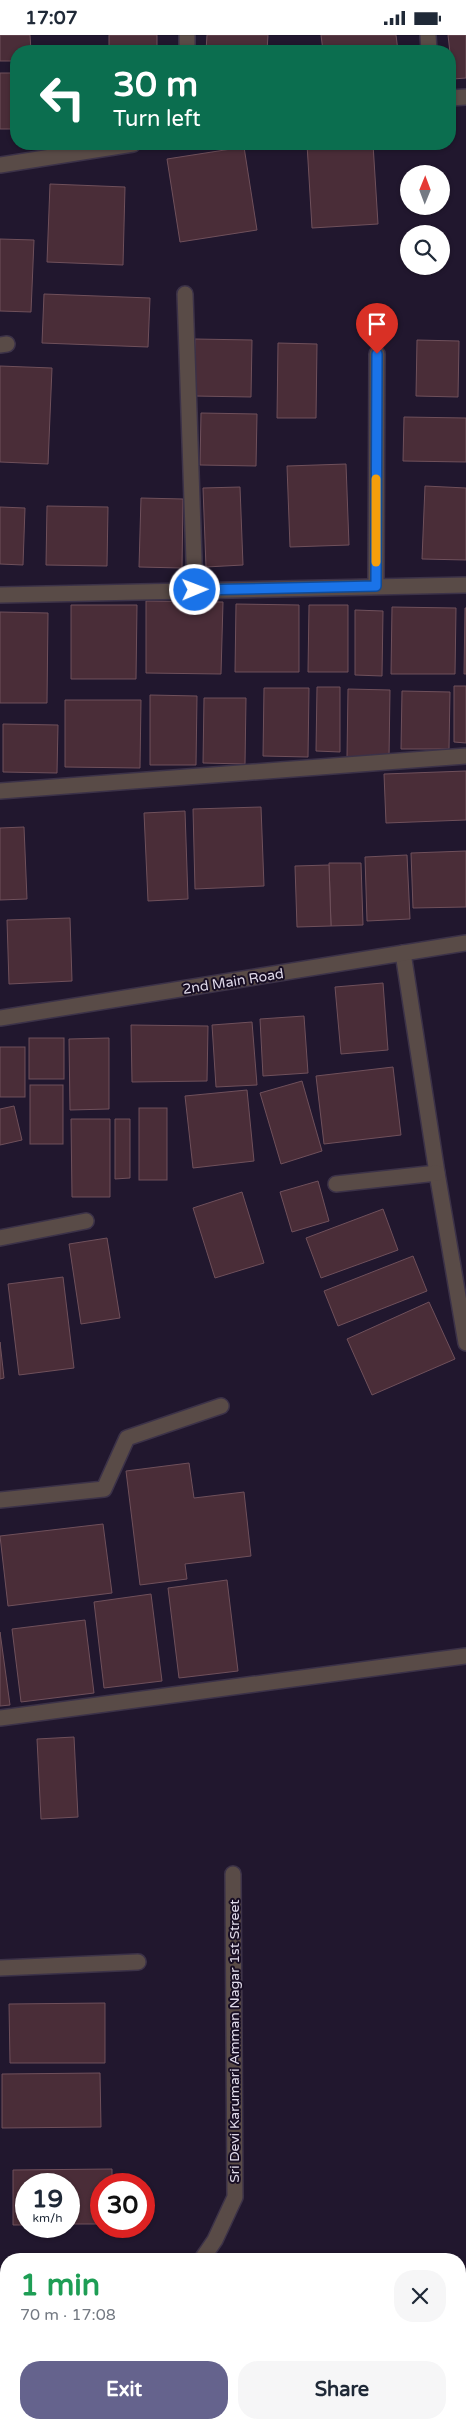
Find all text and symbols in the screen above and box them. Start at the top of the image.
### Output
text: 17:07 [25,7,78,29]
text: 30 m [113,64,198,106]
icon: left [30,65,95,130]
text: Turn left [113,106,201,132]
north arrow [400,165,450,215]
map controls [400,165,450,275]
button: search [400,225,450,275]
pin [356,303,398,354]
icon: arrive [363,310,391,338]
position arrow [168,563,220,615]
street label: 2nd Main Road [181,965,285,998]
street label: Sri Devi Karumari Amman Nagar 1st Street [226,1899,243,2183]
speed limit sign: 30 [90,2173,155,2238]
text: 19 [32,2184,63,2214]
text: km/h [32,2211,63,2225]
text: 1 min [20,2267,100,2304]
button: close [394,2270,446,2322]
text: 70 m · 17:08 [20,2305,116,2325]
button: Exit [20,2361,228,2419]
button: Share [238,2361,446,2419]

